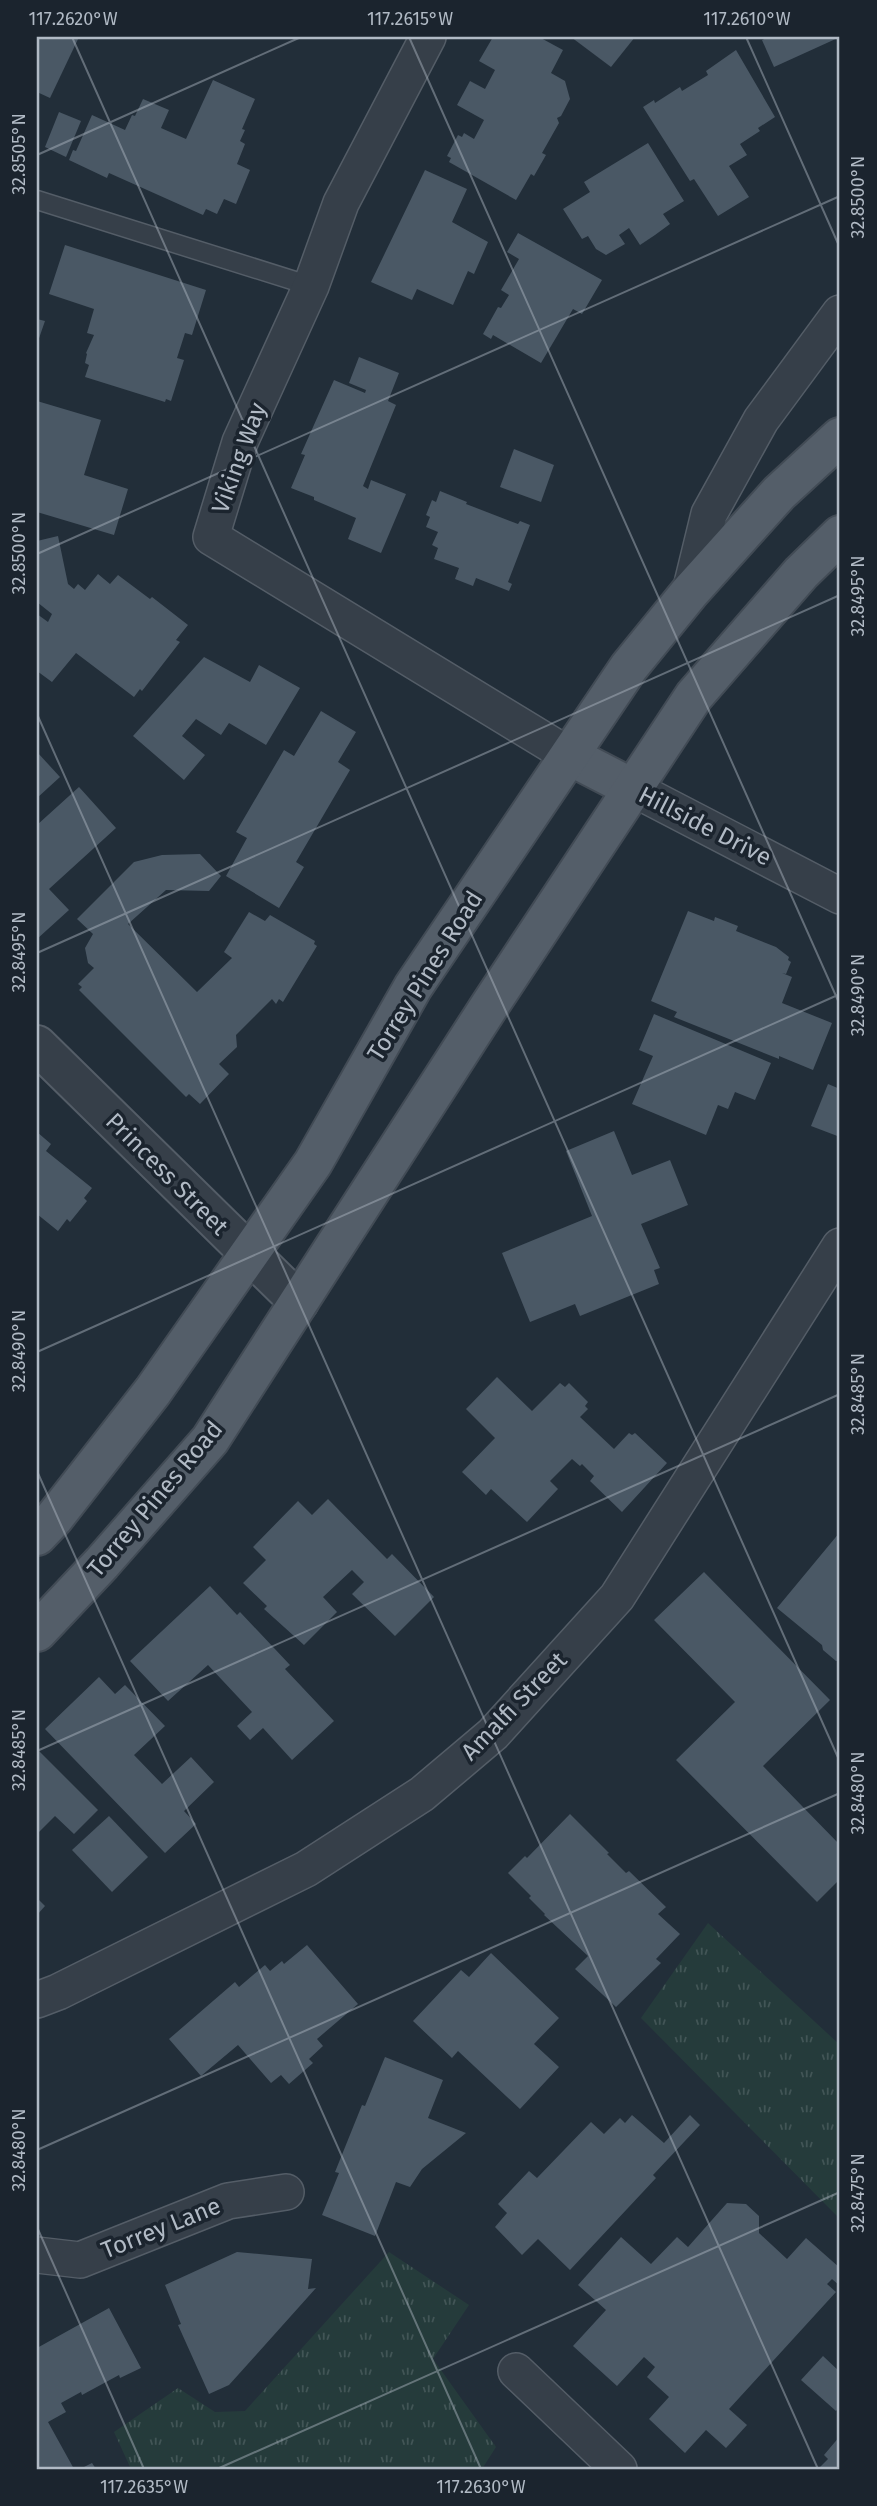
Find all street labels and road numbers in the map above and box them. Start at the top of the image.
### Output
street label: Viking Way [206,399,272,517]
street label: Hillside Drive [634,781,776,871]
street label: Torrey Pines Road [362,886,488,1066]
street label: Princess Street [100,1107,234,1241]
street label: Torrey Pines Road [82,1415,228,1583]
street label: Amalfi Street [455,1646,573,1766]
street label: Torrey Lane [97,2191,225,2265]

